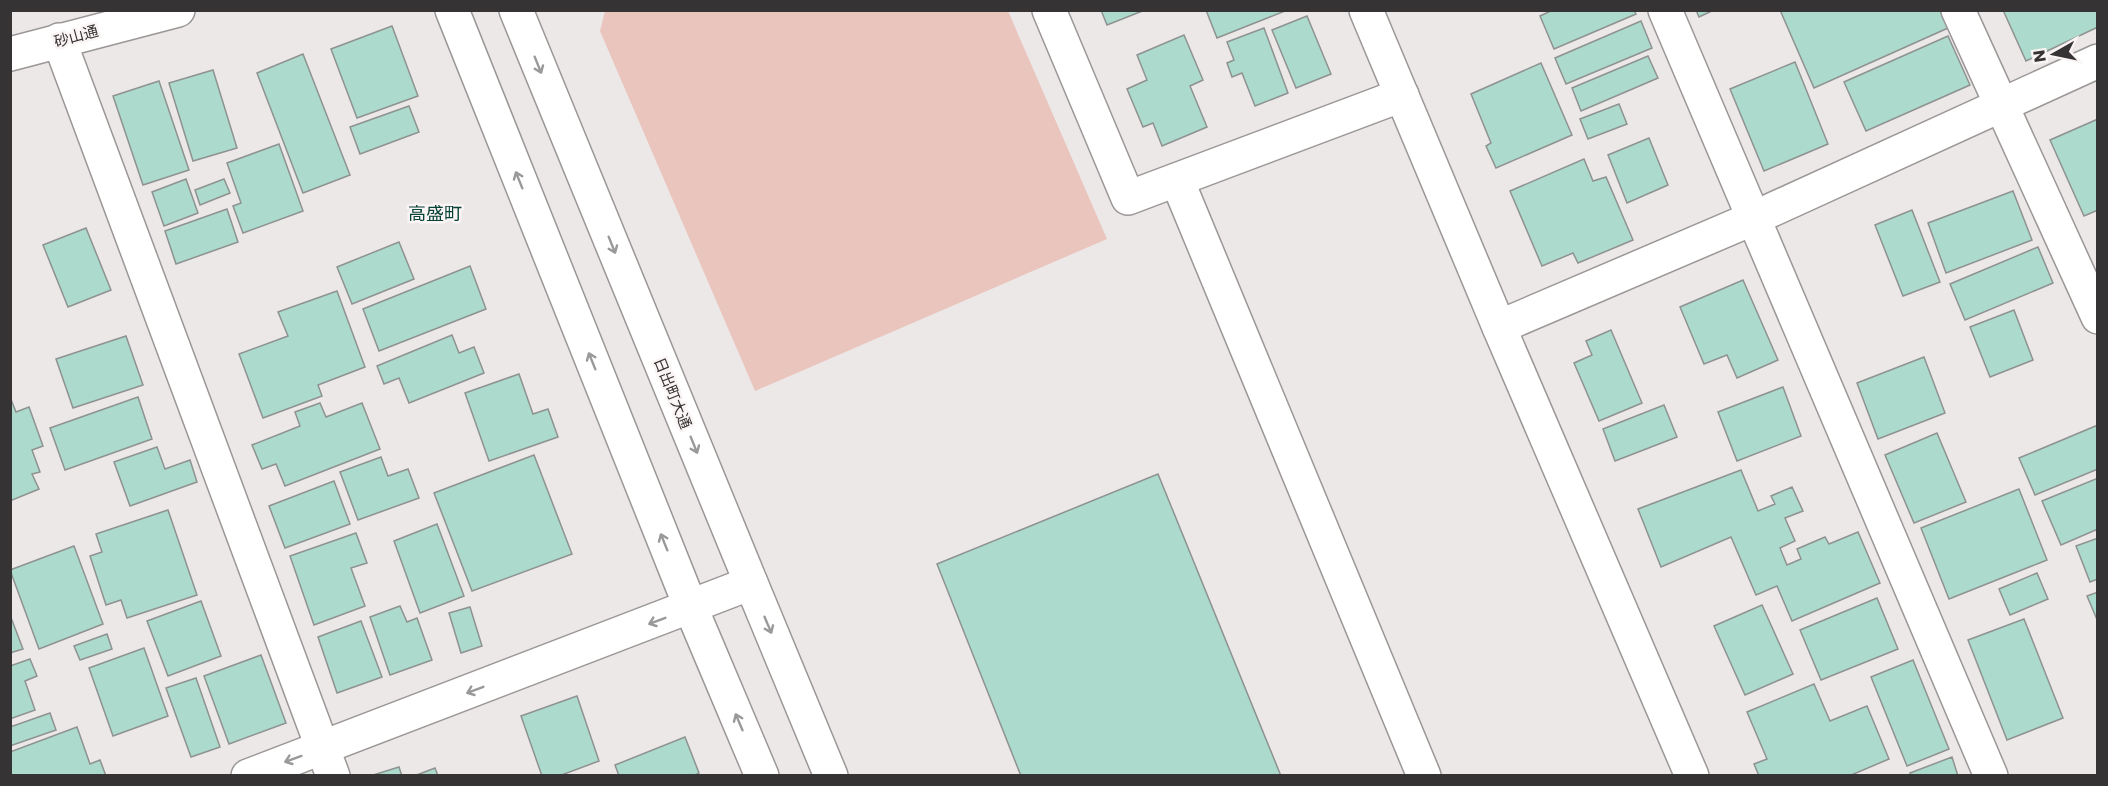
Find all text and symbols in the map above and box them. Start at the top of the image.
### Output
street label: 砂山通 [52,20,100,52]
north arrow [2024,24,2084,84]
text: N [2027,49,2052,64]
one-way arrow [533,55,544,73]
one-way arrow [513,171,524,189]
district label: 高盛町 [408,201,462,226]
one-way arrow [607,235,618,254]
one-way arrow [586,352,597,370]
street label: 日出町大通 [649,354,697,432]
one-way arrow [689,435,700,454]
one-way arrow [658,533,669,551]
one-way arrow [648,616,667,627]
one-way arrow [763,616,774,634]
one-way arrow [466,685,485,696]
one-way arrow [733,713,744,731]
one-way arrow [284,754,302,765]

